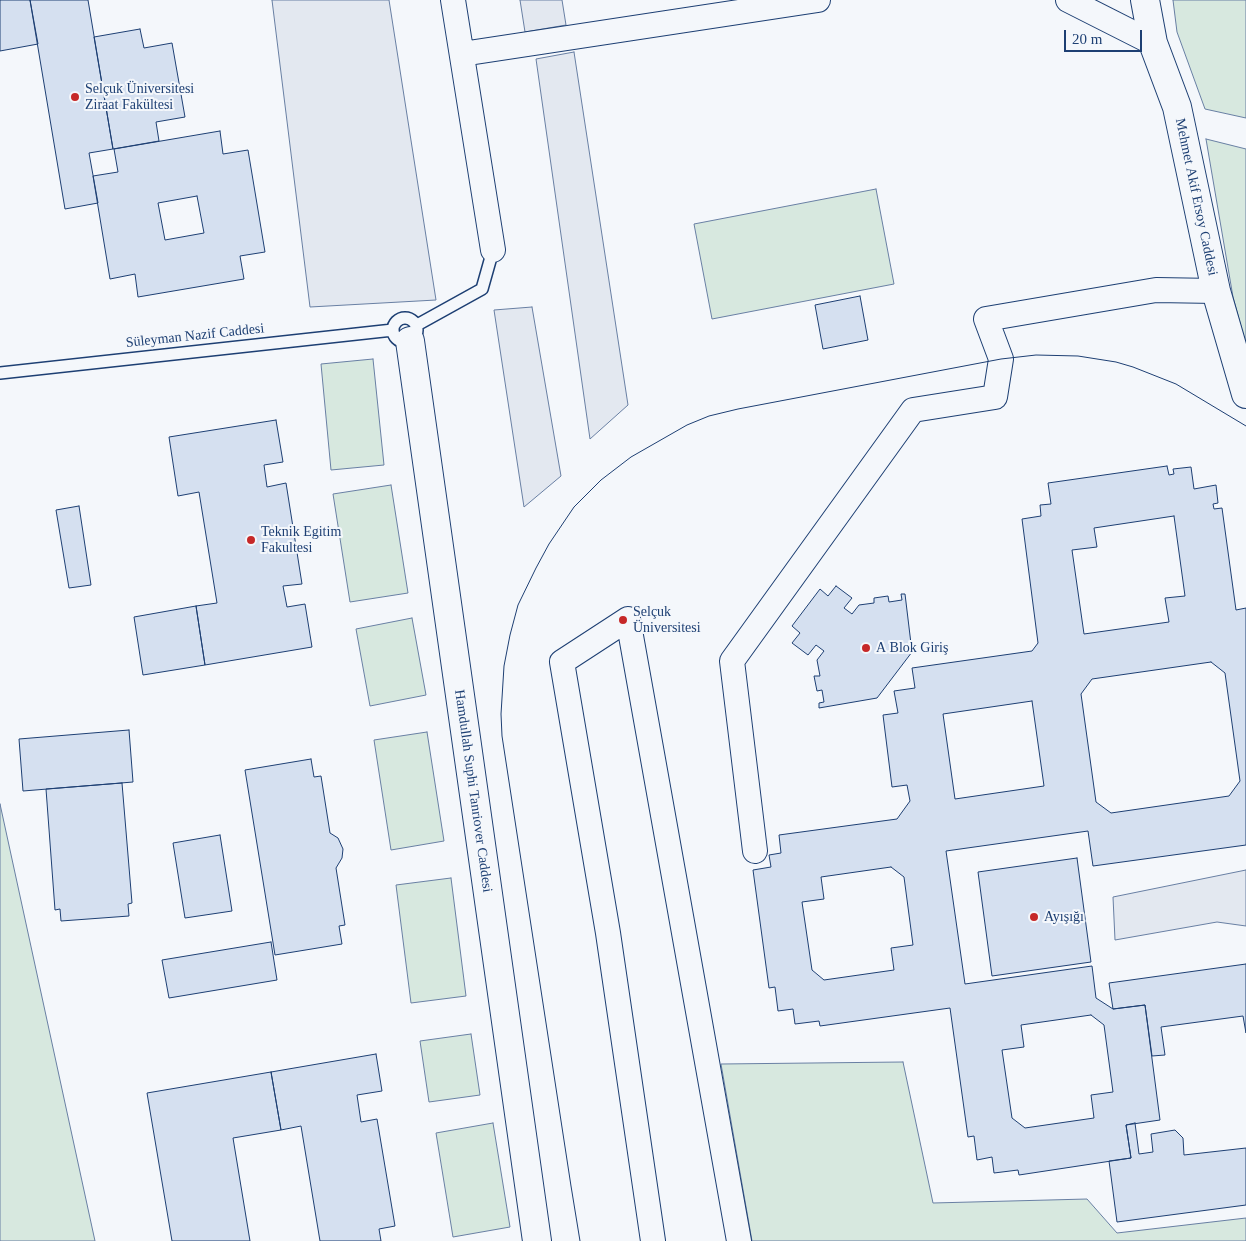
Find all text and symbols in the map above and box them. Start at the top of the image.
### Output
scale bar [1066,20,1144,52]
text: 20 m [1072,31,1102,47]
place label: Selçuk Üniversitesi Ziraat Fakültesi [85,81,194,114]
marker: Selçuk Üniversitesi Ziraat Fakültesi [69,91,81,103]
street label: Mehmet Akif Ersoy Caddesi [1171,117,1221,277]
street label: Süleyman Nazif Caddesi [125,320,265,352]
place label: Teknik Egitim Fakultesi [261,524,341,556]
marker: Teknik Egitim Fakultesi [245,534,257,546]
place label: Selçuk Üniversitesi [633,604,701,636]
marker: Selçuk Üniversitesi [617,614,629,626]
place label: A Blok Giriş [876,640,948,656]
marker: A Blok Giriş [860,642,872,654]
street label: Hamdullah Suphi Tanriover Caddesi [450,688,496,894]
place label: Ayışığı [1044,909,1084,925]
marker: Ayışığı [1028,911,1040,923]

